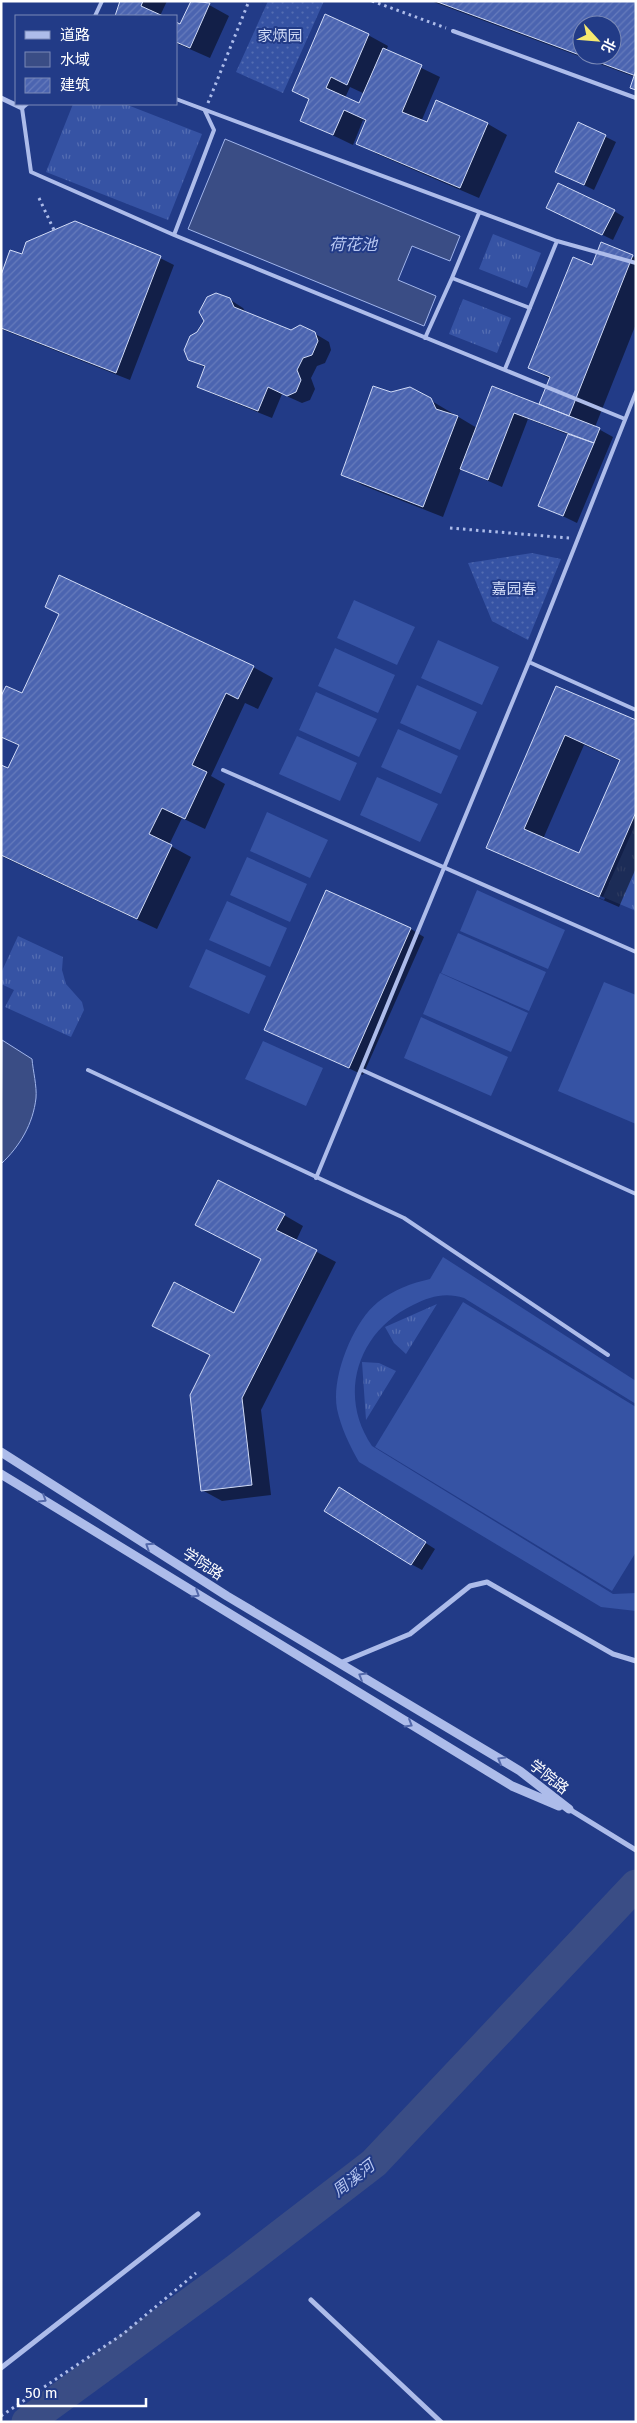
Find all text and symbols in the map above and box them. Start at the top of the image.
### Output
legend [15,15,178,105]
north arrow [572,15,622,65]
text: 道路 [60,26,90,44]
park label: 家炳园 [257,27,303,45]
text: 北 [598,35,619,55]
text: 水域 [60,51,90,69]
text: 建筑 [60,76,90,94]
water label: 荷花池 [329,235,379,254]
park label: 嘉园春 [491,580,537,598]
one-way arrow [37,1493,46,1503]
one-way arrow [145,1543,154,1552]
street label: 学院路 [179,1544,227,1584]
one-way arrow [190,1588,199,1598]
one-way arrow [358,1673,367,1683]
one-way arrow [404,1718,413,1727]
one-way arrow [498,1756,507,1766]
street label: 学院路 [526,1756,572,1798]
water label: 周溪河 [329,2154,380,2201]
scale bar [18,2376,145,2408]
text: 50 m [25,2384,58,2402]

